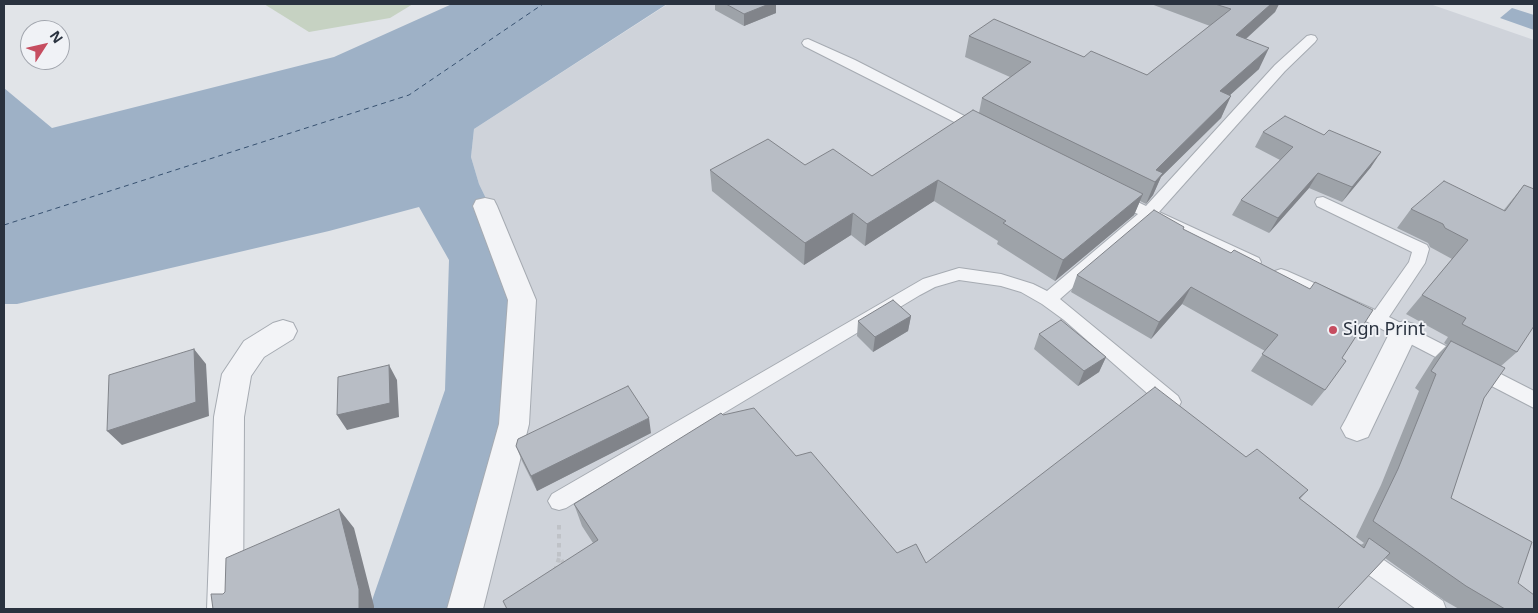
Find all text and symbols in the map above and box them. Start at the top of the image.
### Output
north arrow [20,20,70,70]
text: N [46,27,68,47]
place label: Sign Print [1343,319,1425,341]
marker: Sign Print [1327,324,1339,336]

